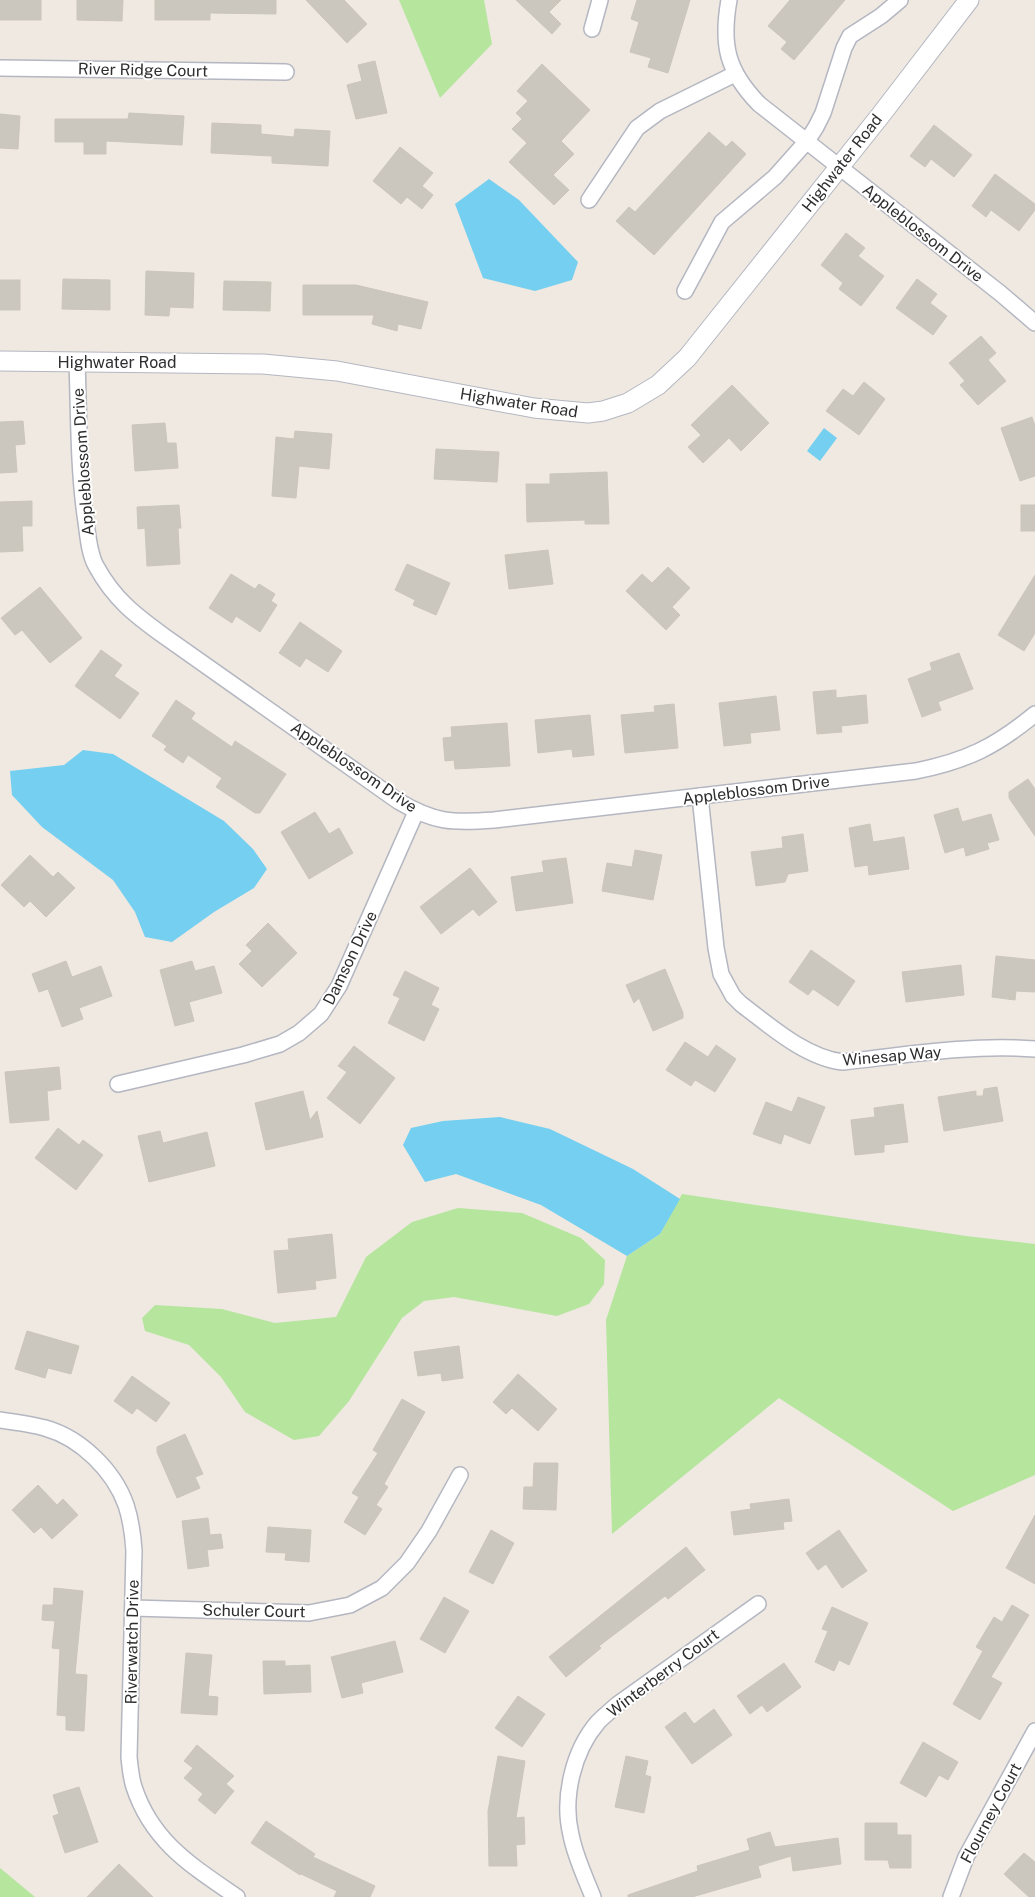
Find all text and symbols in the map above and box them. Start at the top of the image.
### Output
street label: River Ridge Court [78,59,208,81]
street label: Highwater Road [798,110,886,216]
street label: Appleblossom Drive [859,180,987,286]
street label: Highwater Road [57,353,177,372]
street label: Highwater Road [459,384,579,422]
street label: Appleblossom Drive [68,387,98,537]
street label: Appleblossom Drive [287,718,421,816]
street label: Appleblossom Drive [681,772,831,808]
street label: Damson Drive [319,908,381,1008]
street label: Winesap Way [842,1042,943,1070]
street label: Riverwatch Drive [121,1579,143,1705]
street label: Schuler Court [202,1601,306,1621]
street label: Winterberry Court [603,1625,723,1721]
street label: Flourney Court [957,1760,1025,1866]

